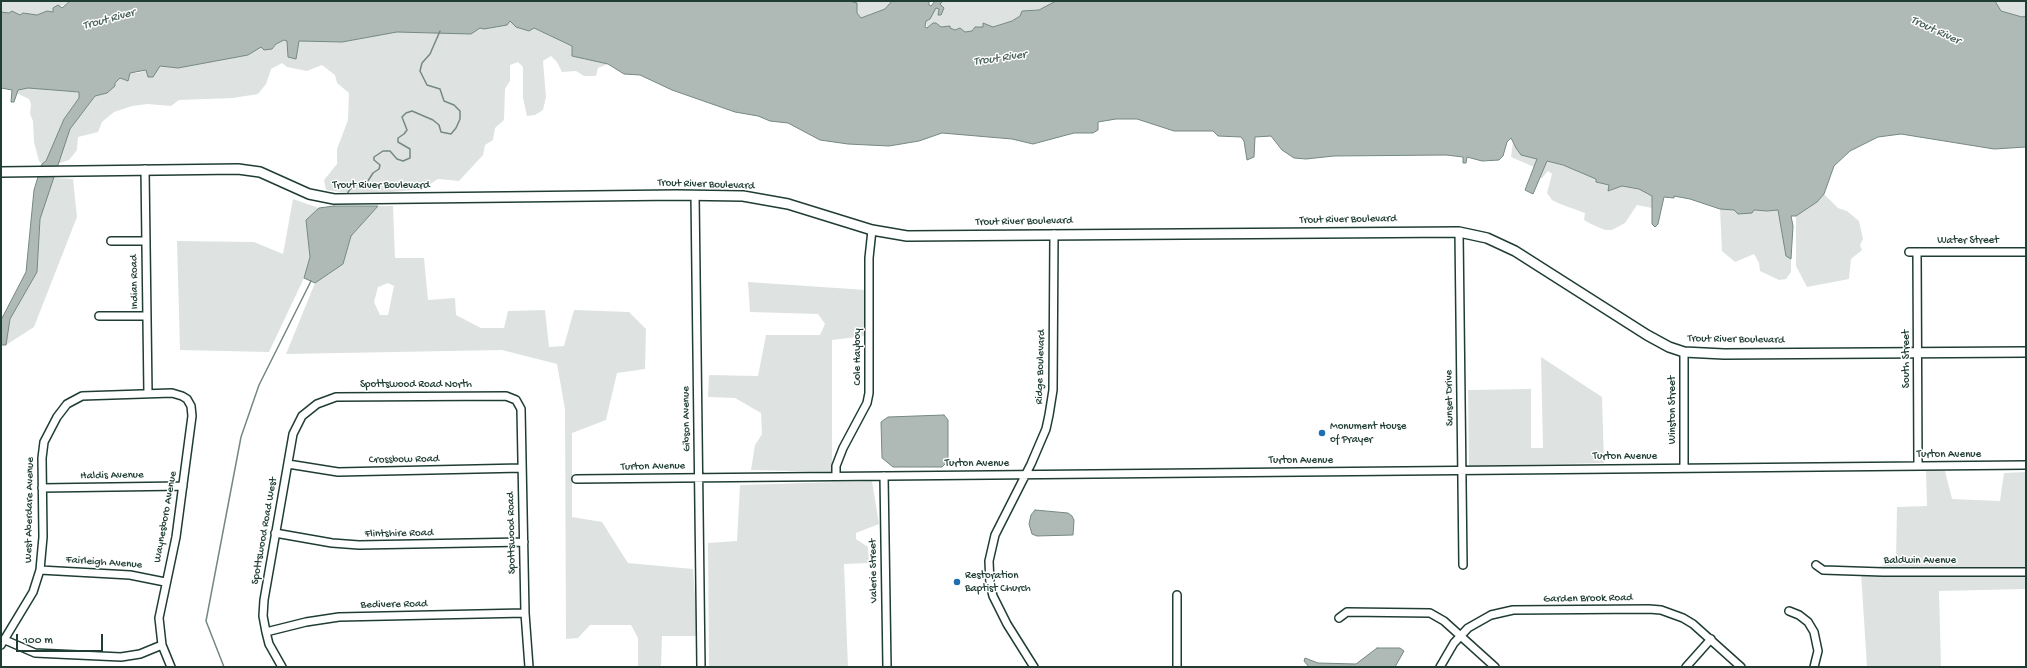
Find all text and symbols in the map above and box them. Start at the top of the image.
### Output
water label: Trout River [81,6,137,34]
water label: Trout River [1908,13,1962,49]
water label: Trout River [973,48,1027,70]
street label: Trout River Boulevard [657,177,755,193]
street label: Trout River Boulevard [332,179,430,193]
street label: Trout River Boulevard [1299,213,1397,227]
street label: Trout River Boulevard [975,215,1073,229]
street label: Water Street [1937,234,1999,248]
street label: Indian Road [128,255,142,309]
street label: Cole Hayboy [851,328,865,386]
street label: Ridge Boulevard [1033,329,1049,405]
street label: South Street [1900,330,1914,388]
street label: Trout River Boulevard [1687,333,1785,347]
street label: Sunset Drive [1443,370,1457,426]
street label: Winston Street [1666,376,1680,444]
street label: Spottswood Road North [360,378,472,392]
street label: Gibson Avenue [680,386,694,452]
place label: Monument House of Prayer [1330,420,1406,446]
marker: Monument House of Prayer [1317,428,1327,438]
street label: Turton Avenue [1917,448,1981,462]
street label: Turton Avenue [1593,450,1657,464]
street label: Crossbow Road [369,453,439,467]
street label: Turton Avenue [1269,454,1333,468]
street label: West Aberdare Avenue [22,457,38,563]
street label: Turton Avenue [945,457,1009,471]
street label: Turton Avenue [621,460,685,474]
street label: Haldis Avenue [80,469,144,483]
street label: Waynesboro Avenue [151,470,181,564]
street label: Spottswood Road West [249,476,281,586]
street label: Spottswood Road [505,492,519,574]
street label: Flintshire Road [365,527,433,541]
street label: Valerie Street [867,539,881,603]
street label: Fairleigh Avenue [65,554,143,572]
street label: Baldwin Avenue [1884,554,1956,568]
place label: Restoration Baptist Church [965,569,1031,595]
marker: Restoration Baptist Church [952,577,962,587]
street label: Garden Brook Road [1543,592,1633,606]
street label: Bedivere Road [360,598,428,612]
scale bar [18,626,105,652]
text: 100 m [23,634,53,648]

